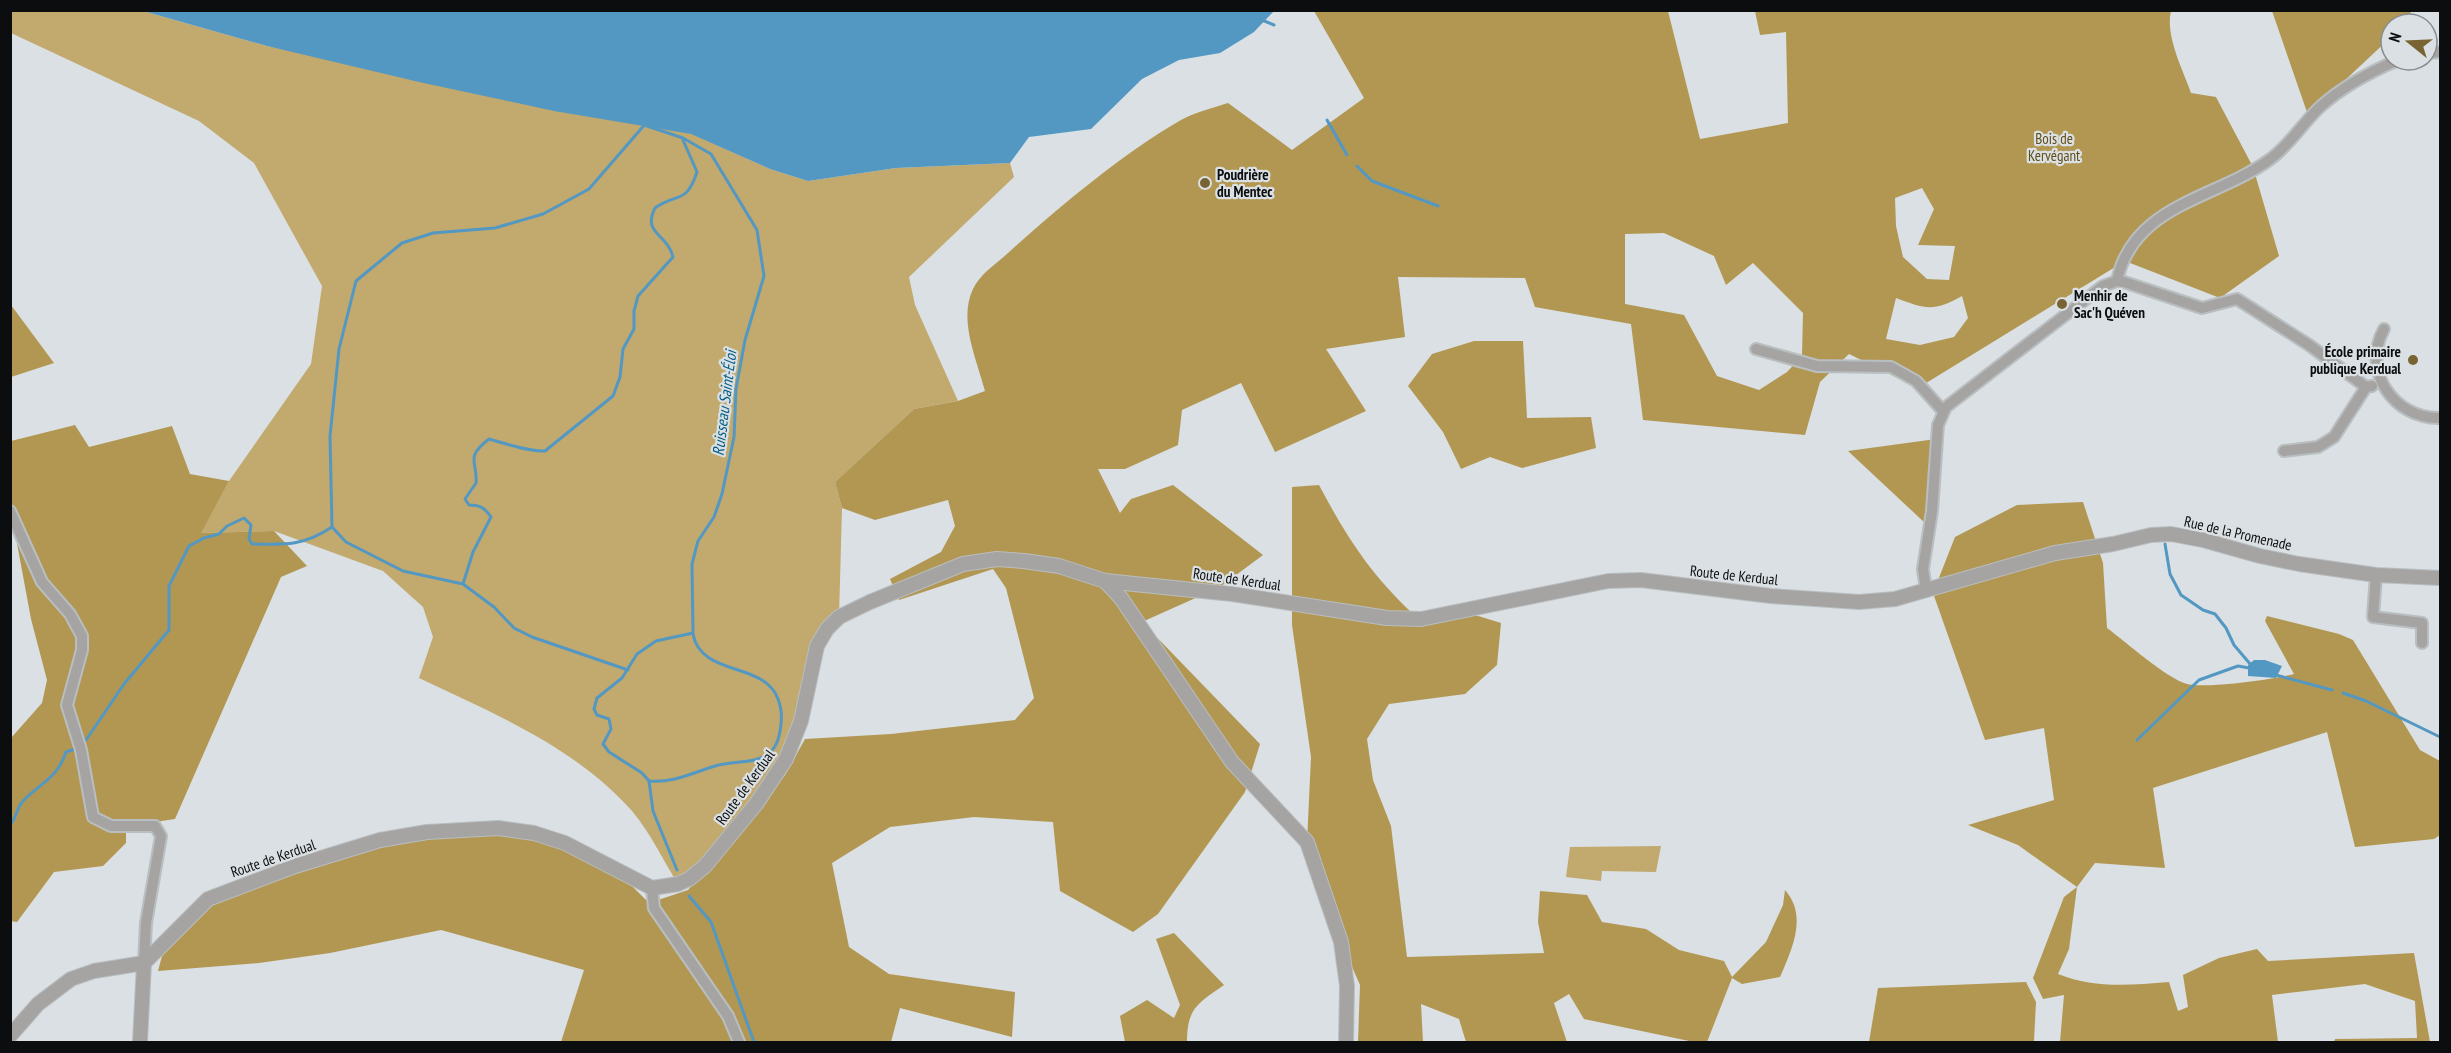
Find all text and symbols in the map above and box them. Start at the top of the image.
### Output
north arrow [2379,12,2439,72]
text: N [2384,30,2406,45]
park label: Bois de Kervégant [2028,129,2080,165]
place label: Poudrière du Mentec [1217,165,1273,201]
marker: Poudrière du Mentec [1198,176,1212,190]
place label: Menhir de Sac'h Quéven [2074,286,2145,322]
marker: Menhir de Sac'h Quéven [2055,297,2069,311]
place label: École primaire publique Kerdual [2310,342,2401,378]
water label: Ruisseau Saint-Éloi [708,347,741,457]
marker: École primaire publique Kerdual [2406,353,2420,367]
street label: Rue de la Promenade [2182,511,2294,555]
street label: Route de Kerdual [1689,561,1779,589]
street label: Route de Kerdual [1192,563,1283,595]
street label: Route de Kerdual [711,745,779,828]
street label: Route de Kerdual [228,834,318,881]

